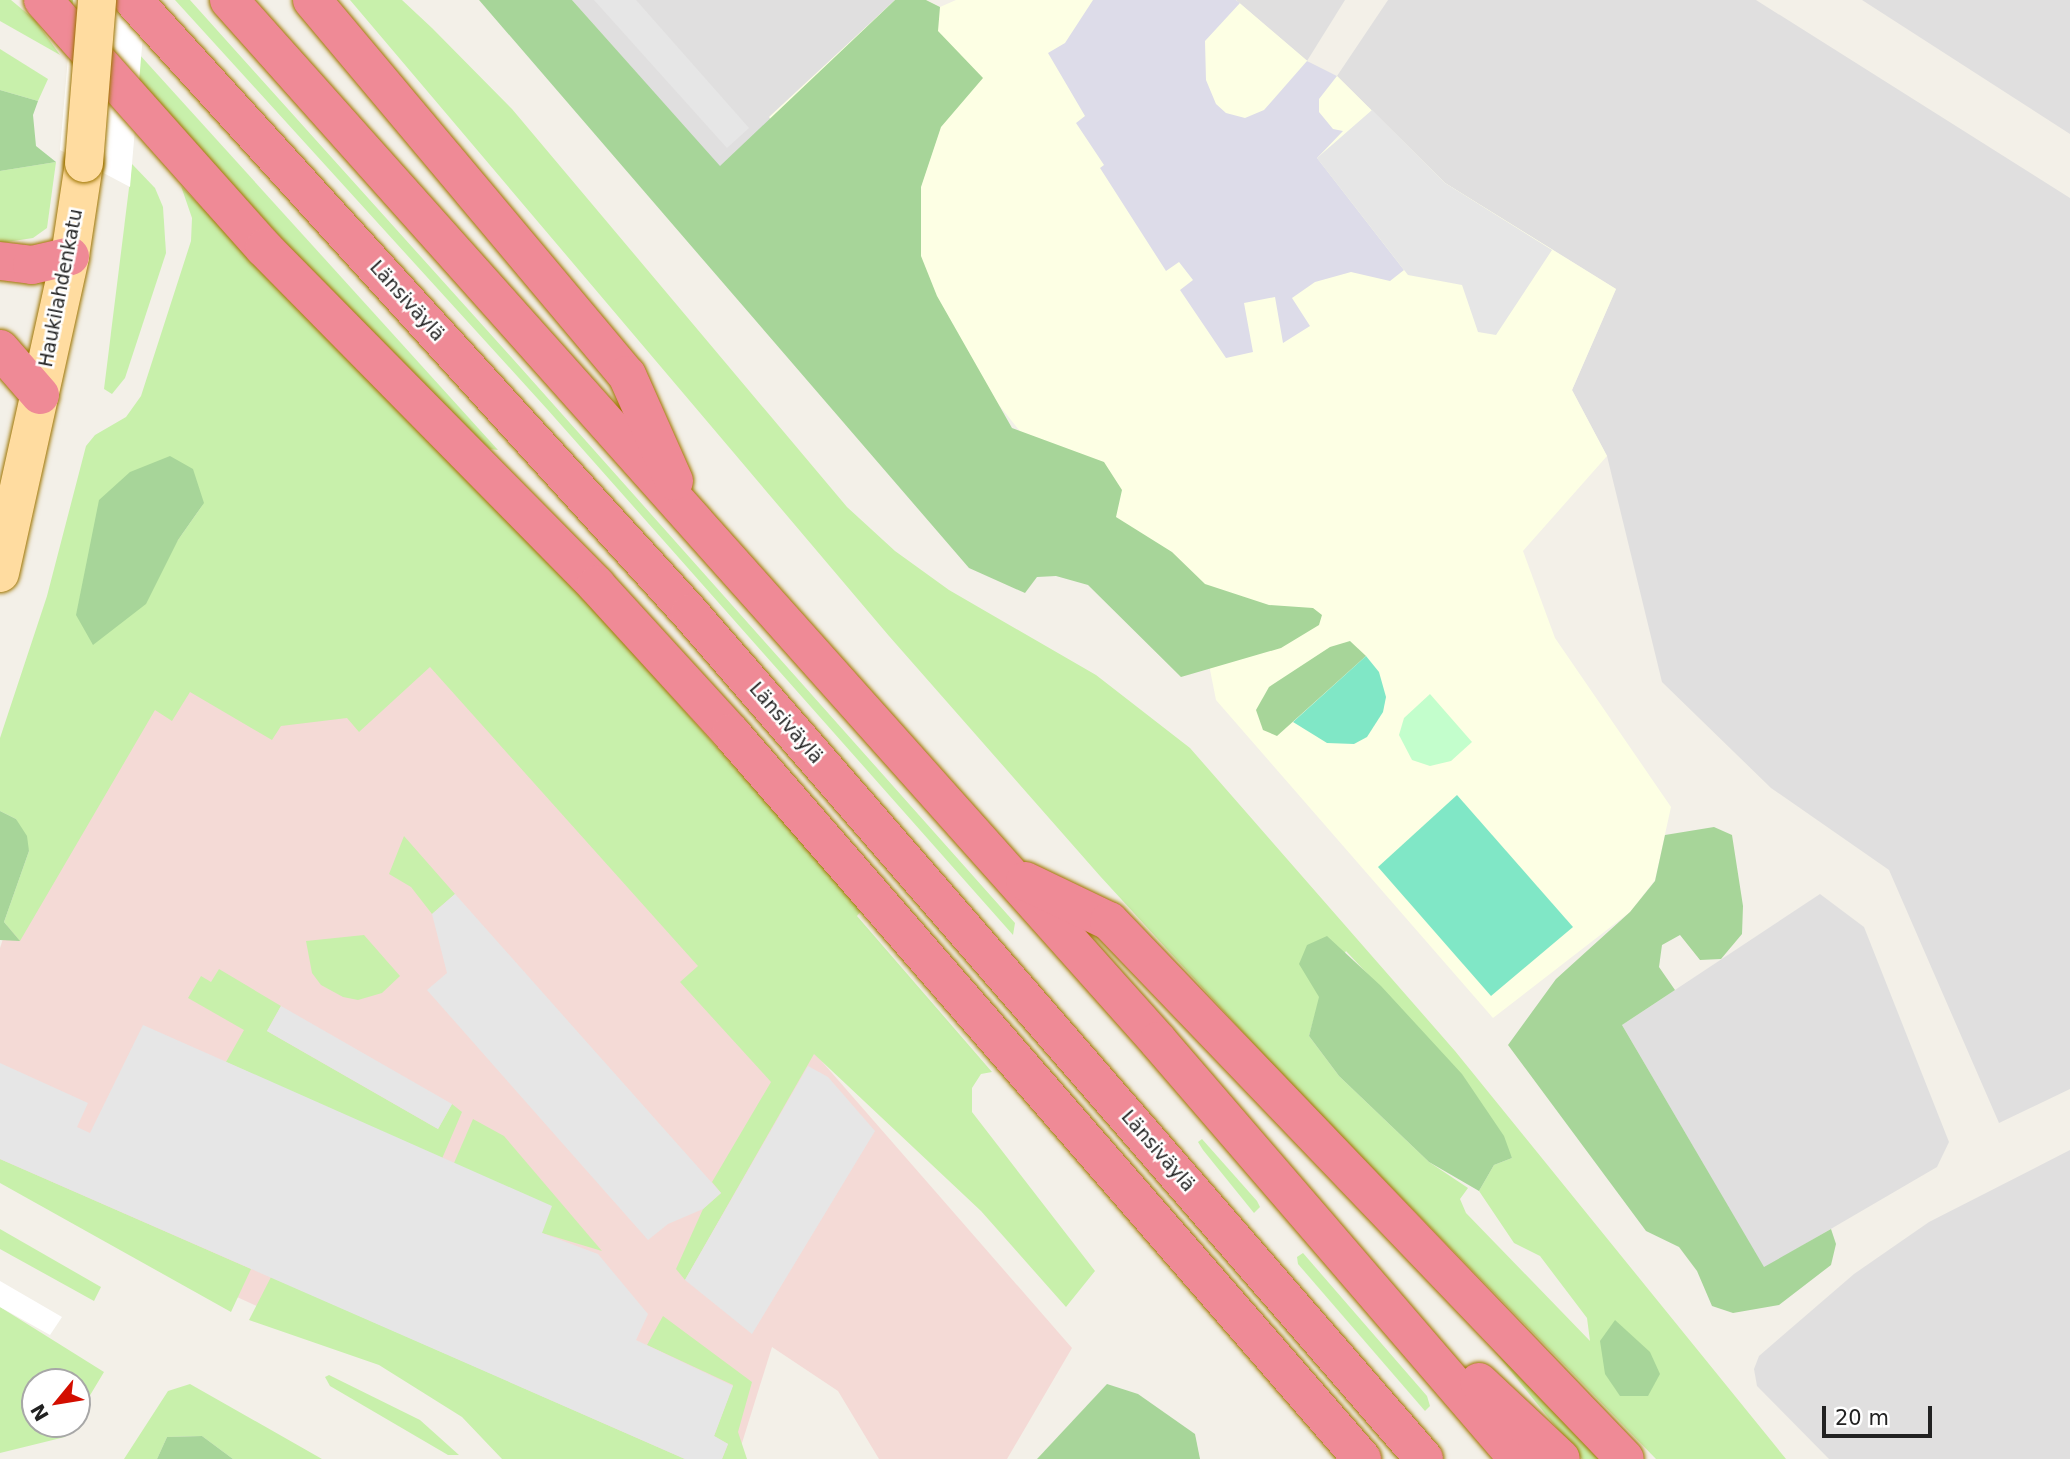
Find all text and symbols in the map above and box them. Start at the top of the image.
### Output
street label: Haukilahdenkatu [34,207,88,369]
street label: Länsiväylä [365,256,449,346]
street label: Länsiväylä [744,678,828,768]
street label: Länsiväylä [1116,1106,1200,1196]
north arrow [21,1368,91,1438]
scale bar [1825,1392,1935,1436]
text: N [26,1400,53,1425]
text: 20 m [1835,1406,1889,1430]

